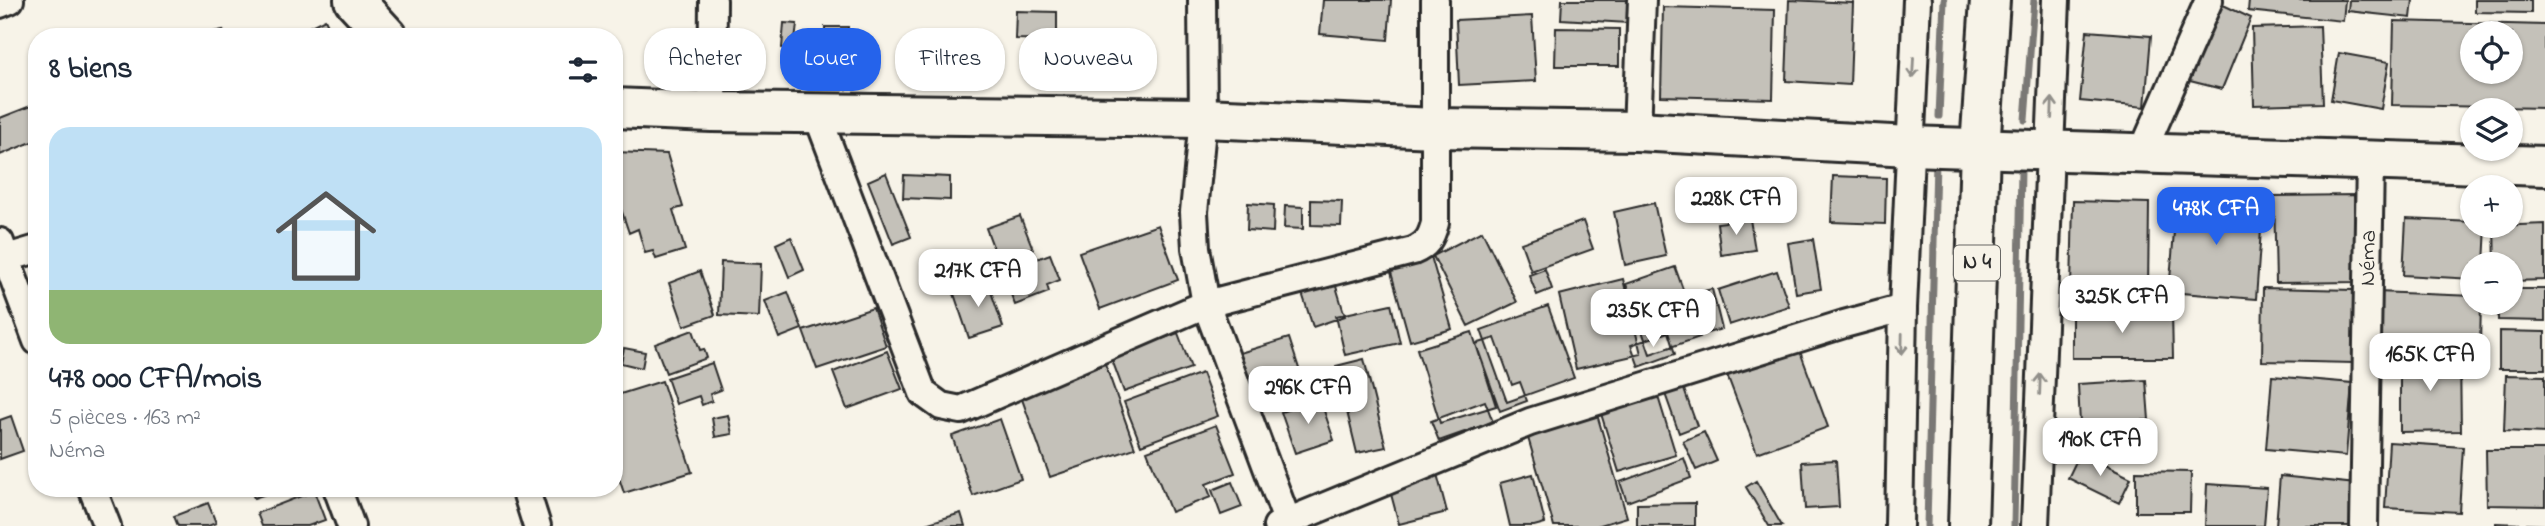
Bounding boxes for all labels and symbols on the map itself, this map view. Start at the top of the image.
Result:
one-way arrow [1907,56,1920,79]
one-way arrow [2045,97,2059,120]
pin: 228K CFA [1664,177,1808,237]
pin: 478K CFA [2144,188,2288,247]
street label: Néma [2351,230,2385,286]
road number: N 4 [1954,246,2000,280]
pin: 217K CFA [906,250,1050,309]
pin: 325K CFA [2050,276,2194,335]
pin: 235K CFA [1581,290,1725,349]
one-way arrow [1895,333,1909,356]
pin: 165K CFA [2358,334,2502,393]
pin: 296K CFA [1236,366,1380,426]
one-way arrow [2033,373,2046,396]
pin: 190K CFA [2028,419,2172,478]

